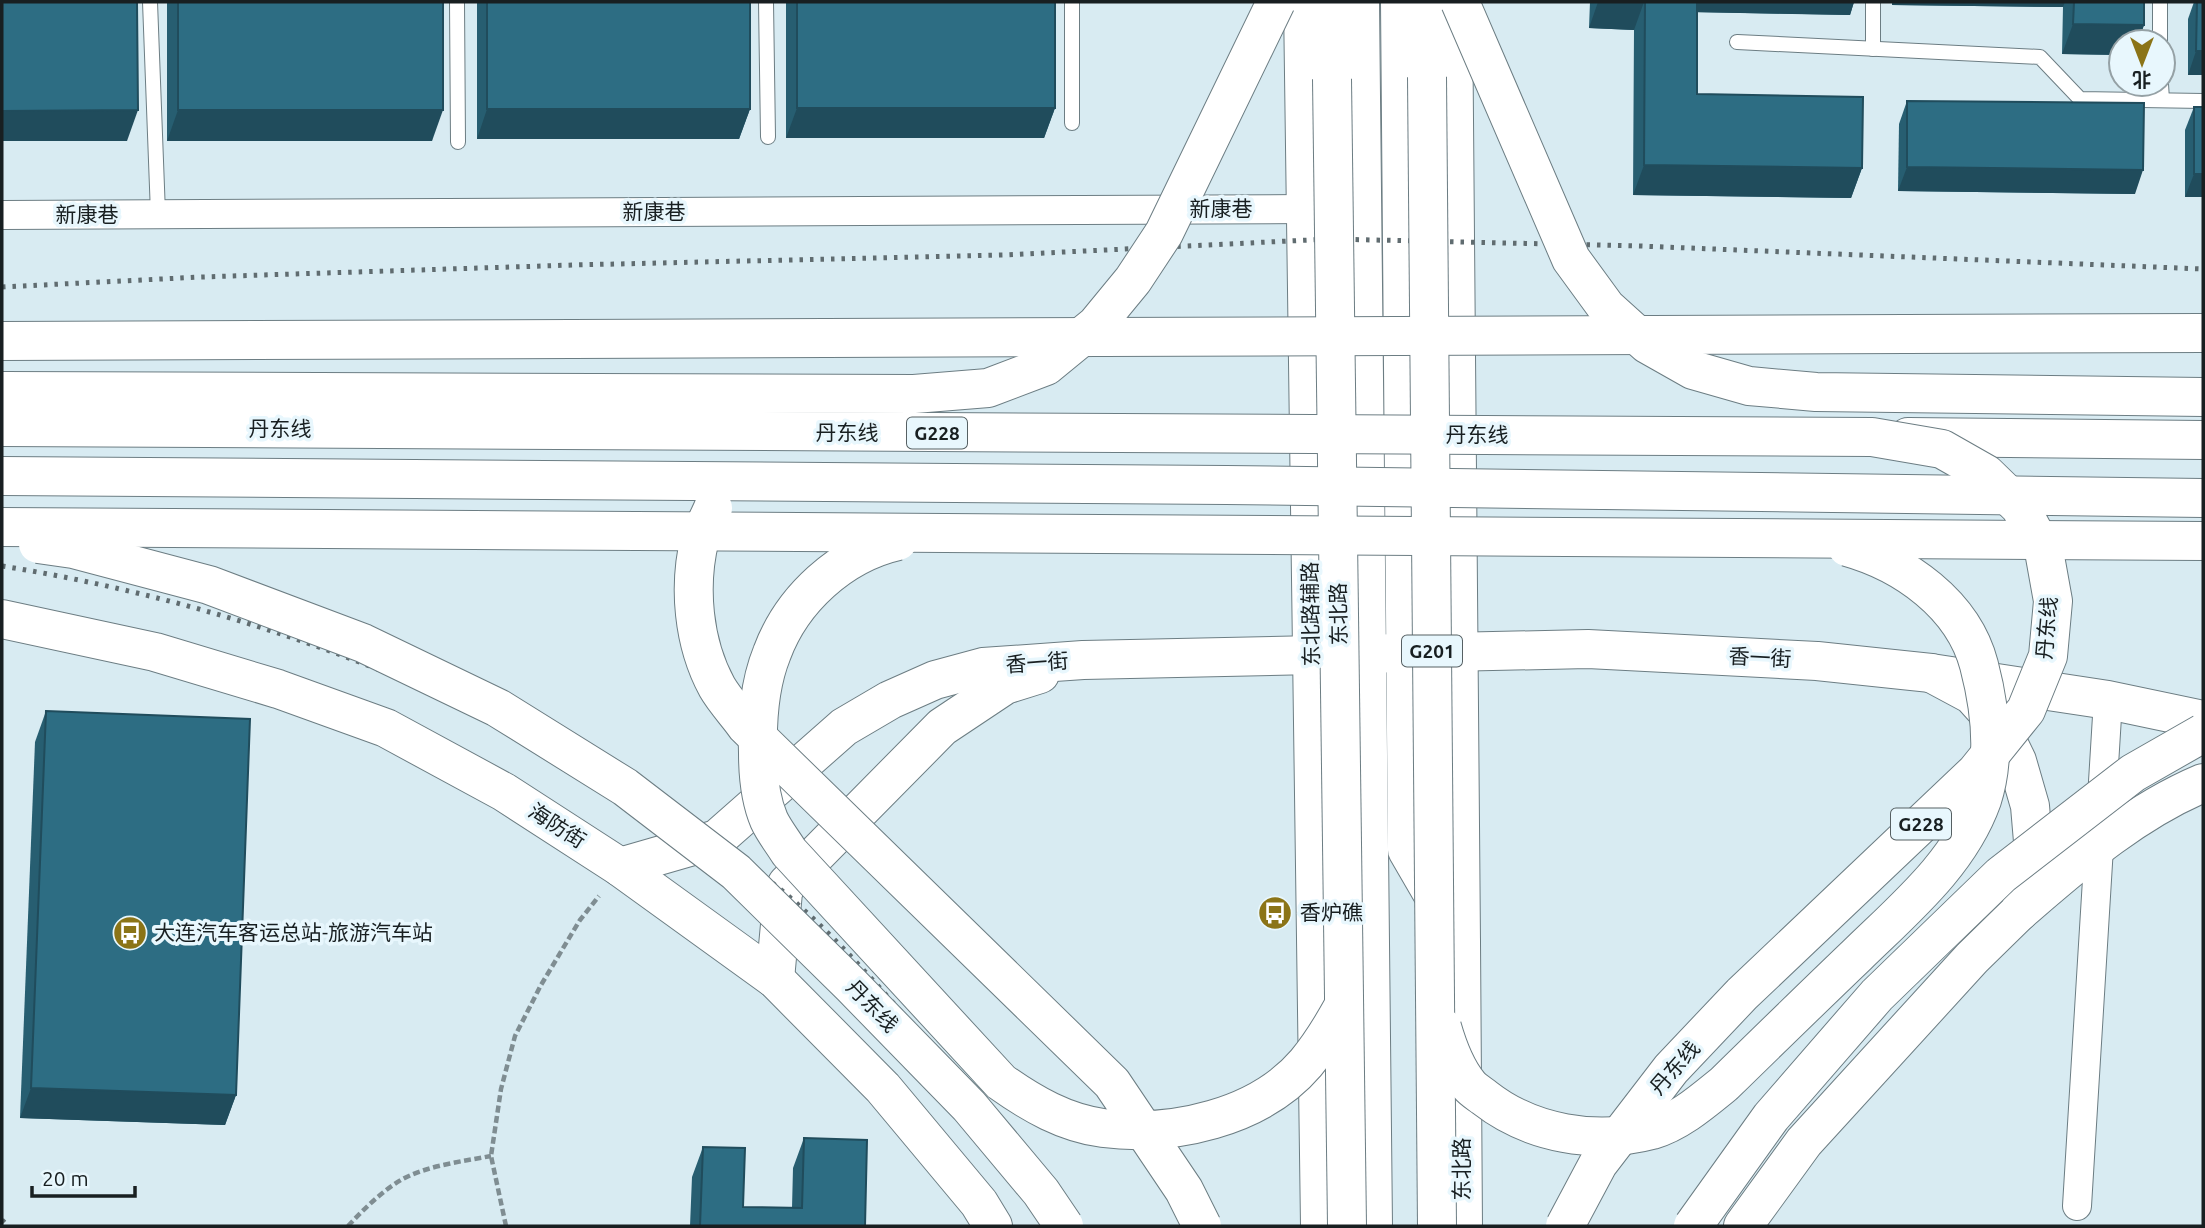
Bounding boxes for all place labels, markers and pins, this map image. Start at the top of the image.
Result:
bus stop icon: 香炉礁 [1256,894,1294,932]
place label: 香炉礁 [1300,900,1363,924]
bus stop icon: 大连汽车客运总站-旅游汽车站 [111,914,149,952]
place label: 大连汽车客运总站-旅游汽车站 [154,920,433,944]

